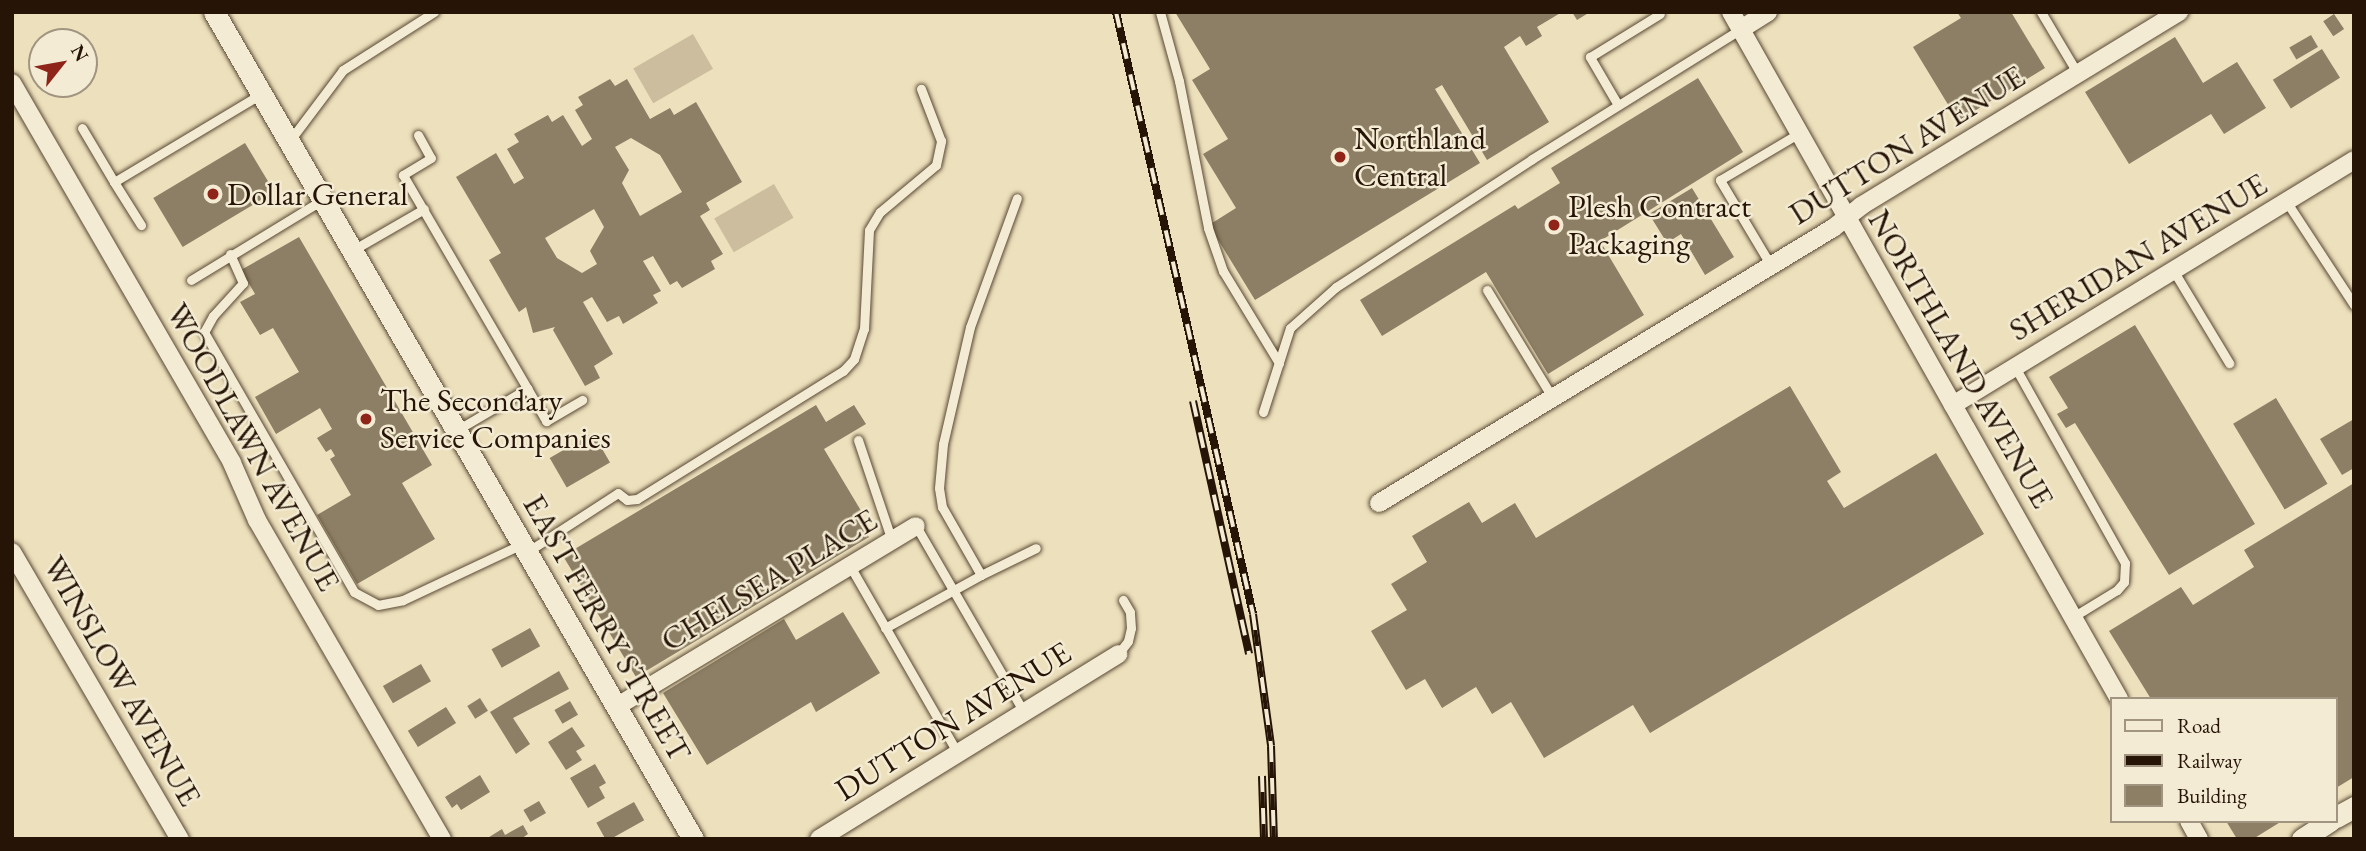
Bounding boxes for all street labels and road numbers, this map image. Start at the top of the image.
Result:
street label: DUTTON AVENUE [1782,57,2032,233]
street label: SHERIDAN AVENUE [2002,165,2274,349]
street label: NORTHLAND AVENUE [1860,203,2062,515]
street label: WOODLAWN AVENUE [158,297,348,597]
street label: EAST FERRY STREET [515,488,699,768]
street label: CHELSEA PLACE [654,500,884,660]
street label: WINSLOW AVENUE [35,549,209,813]
street label: DUTTON AVENUE [828,633,1078,809]

